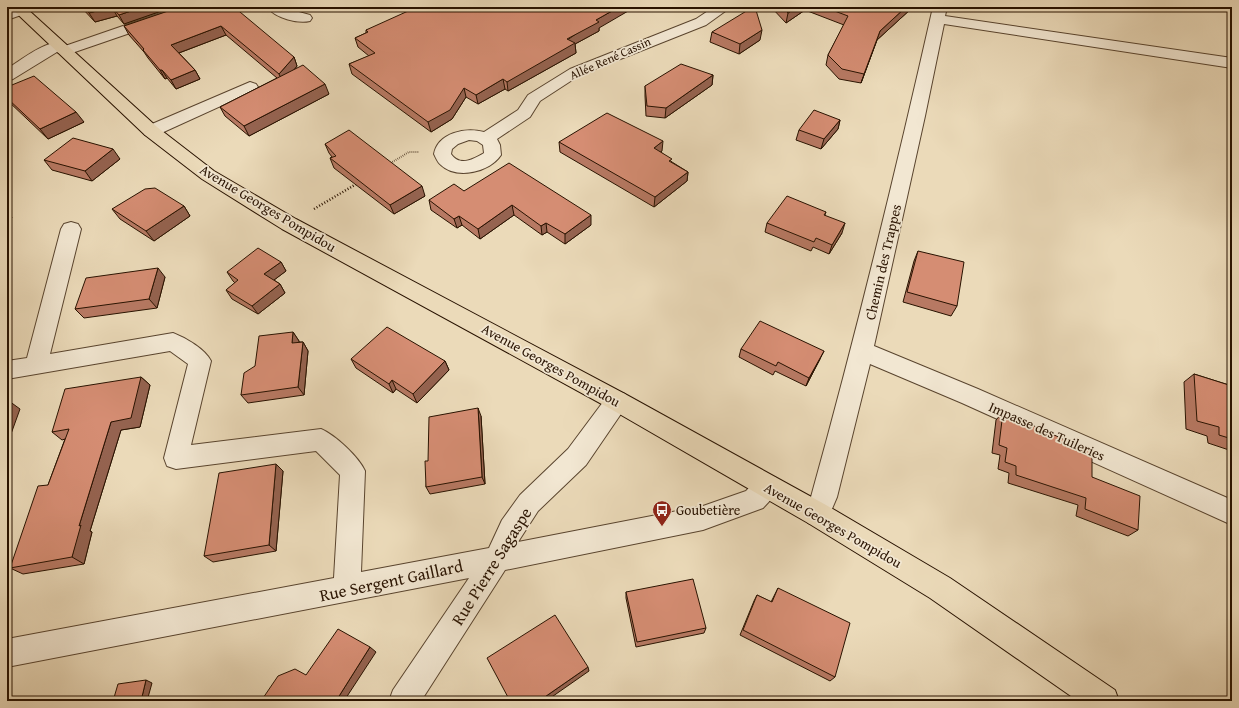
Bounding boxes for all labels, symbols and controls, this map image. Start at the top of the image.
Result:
street label: Allée René Cassin [567,32,654,84]
street label: Avenue Georges Pompidou [196,159,340,257]
street label: Chemin des Trappes [860,202,906,322]
street label: Avenue Georges Pompidou [478,318,624,412]
street label: Impasse des Tuileries [986,396,1108,466]
street label: Avenue Georges Pompidou [761,477,906,573]
bus stop icon: Goubetière [651,499,673,527]
place label: Goubetière [676,500,741,520]
street label: Rue Pierre Sagaspe [445,502,537,630]
street label: Rue Sergent Gaillard [317,553,465,607]

